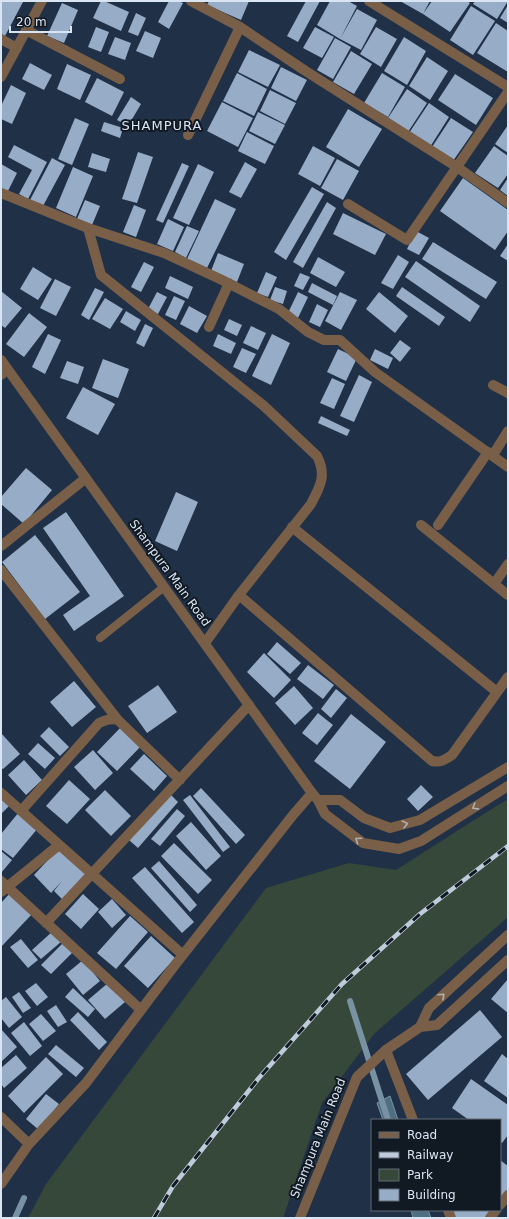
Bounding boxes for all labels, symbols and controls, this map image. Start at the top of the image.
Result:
scale bar [10,8,71,34]
text: 20 m [16,15,47,29]
district label: SHAMPURA [122,118,202,133]
street label: Shampura Main Road [127,517,213,629]
one-way arrow [472,802,479,810]
one-way arrow [402,820,409,829]
one-way arrow [356,837,363,844]
one-way arrow [437,993,445,1001]
street label: Shampura Main Road [288,1076,348,1200]
legend [371,1119,501,1211]
text: Road [407,1128,437,1142]
text: Railway [407,1148,453,1162]
text: Park [407,1168,433,1182]
text: Building [407,1188,456,1202]

